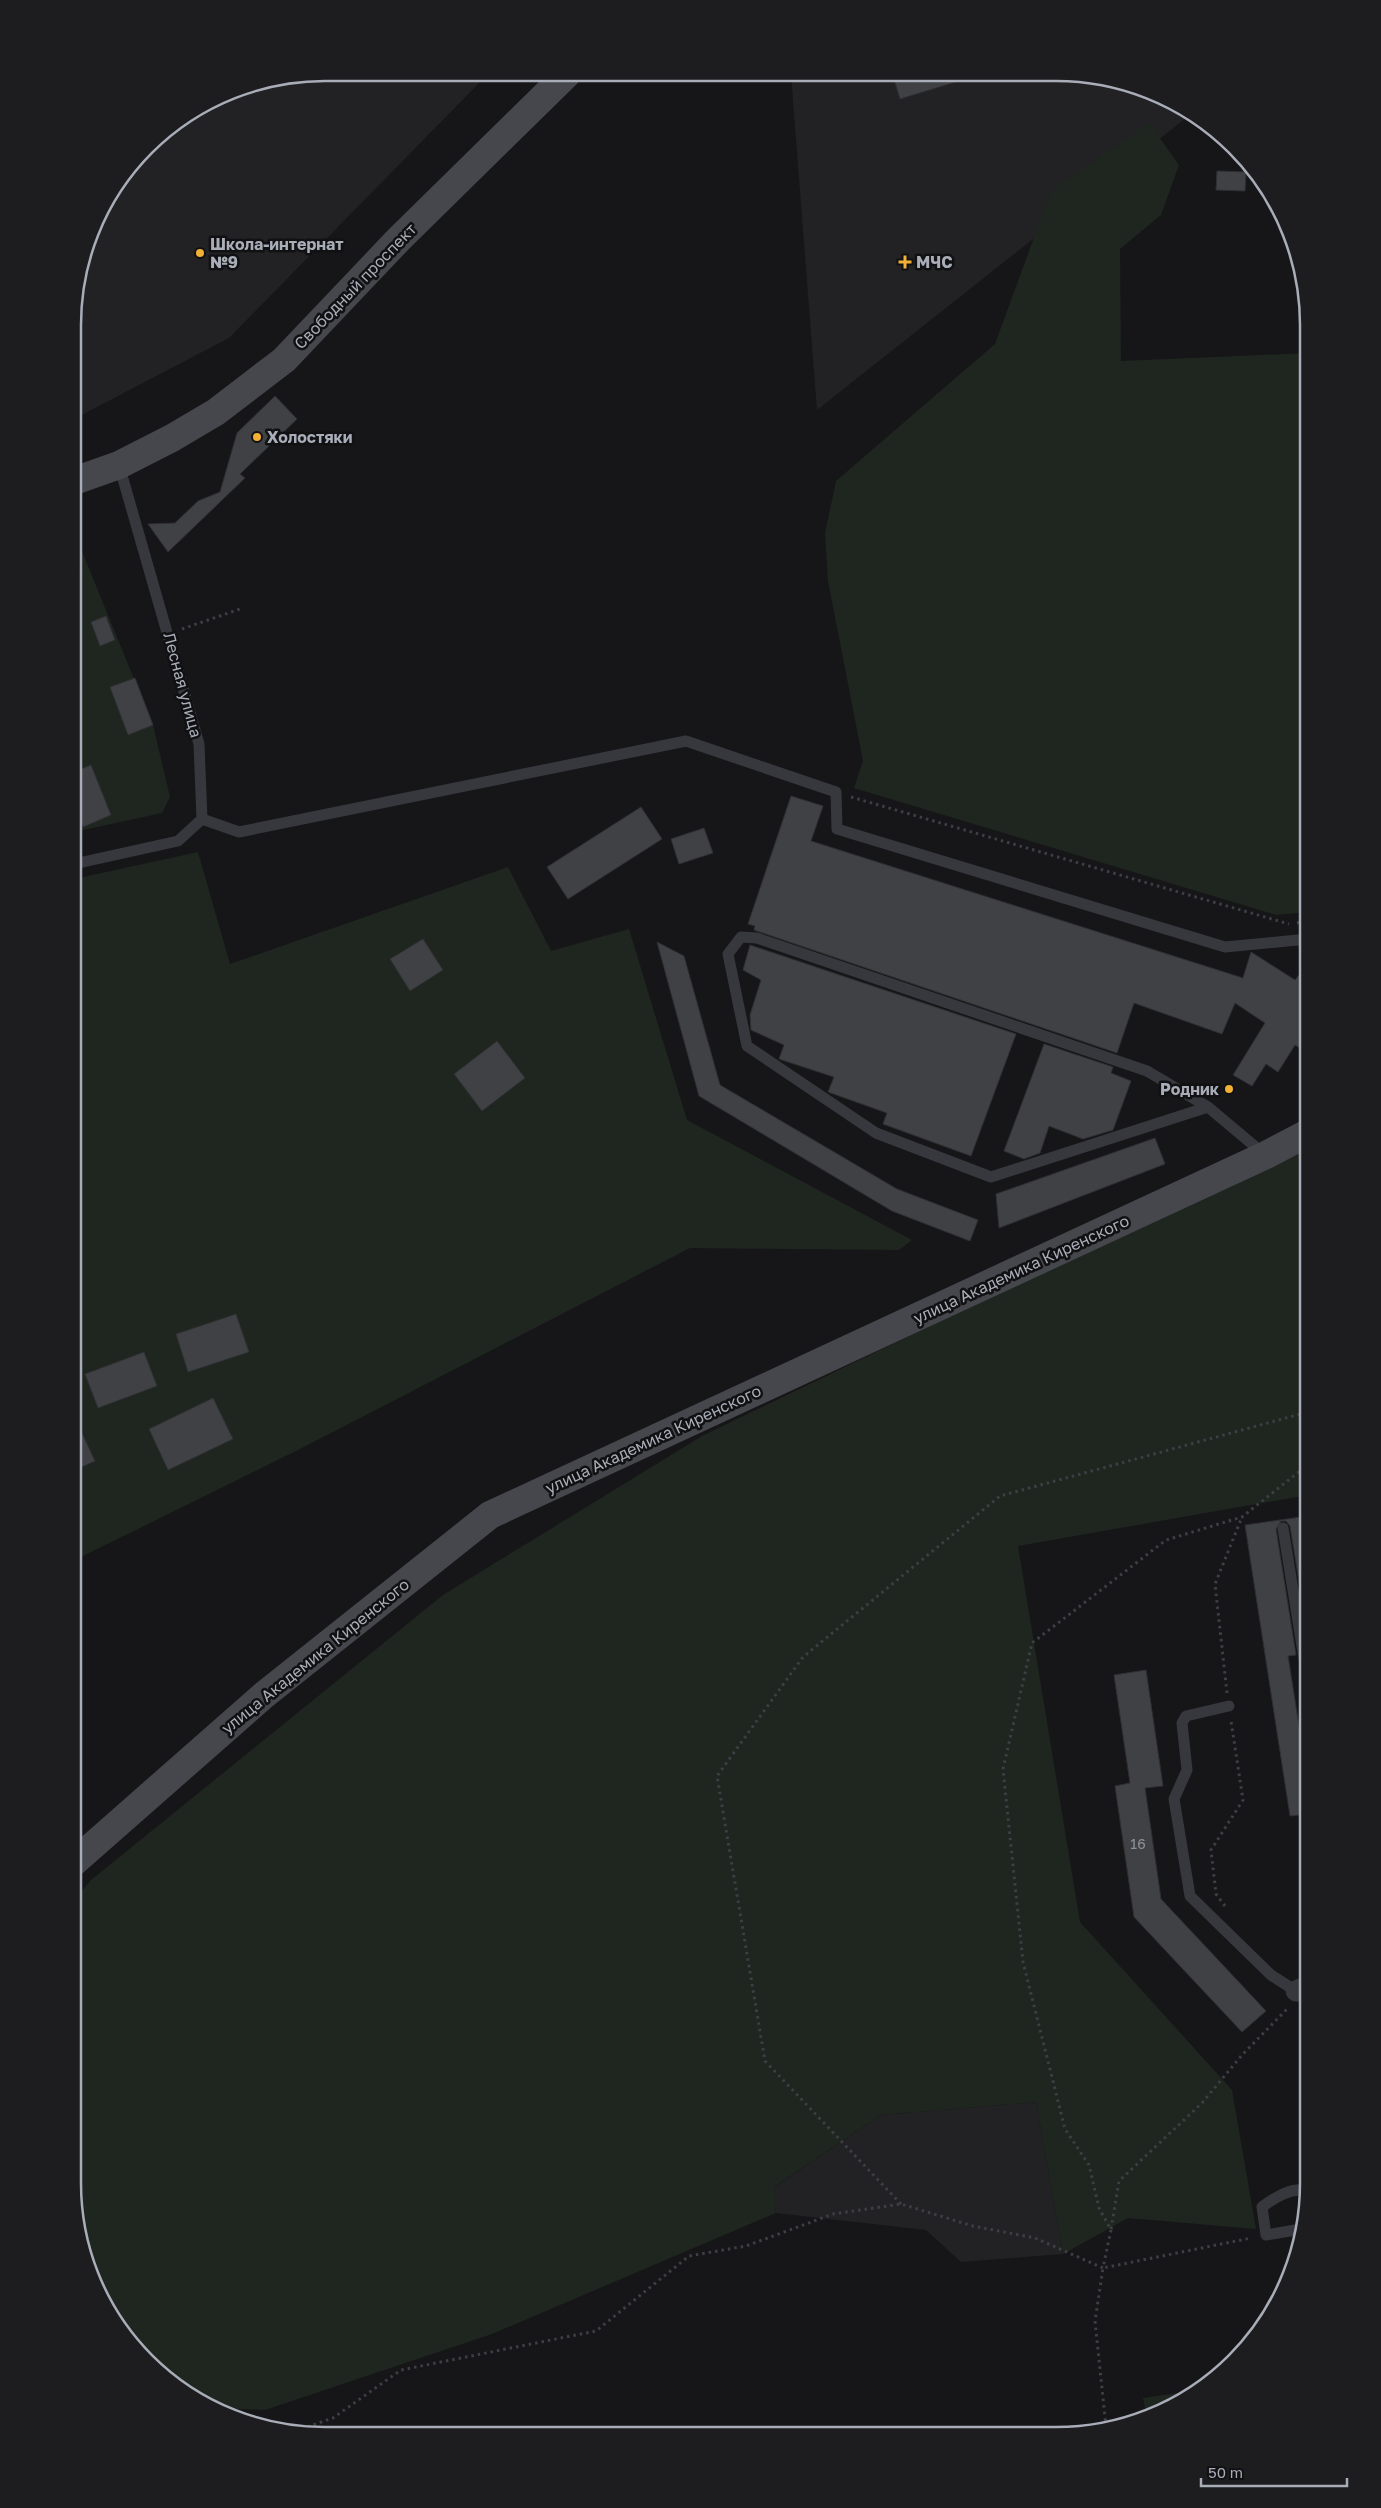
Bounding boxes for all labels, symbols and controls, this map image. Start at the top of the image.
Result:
street label: Свободный проспект [290,219,420,353]
place label: Школа-интернат №9 [210,234,343,272]
marker: Школа-интернат №9 [194,247,206,259]
place label: МЧС [916,252,953,272]
marker: МЧС [898,255,912,269]
place label: Холостяки [267,427,353,447]
marker: Холостяки [251,431,263,443]
street label: Лесная улица [159,630,207,740]
place label: Родник [1160,1079,1220,1099]
marker: Родник [1223,1083,1235,1095]
street label: улица Академика Киренского [910,1210,1132,1328]
street label: улица Академика Киренского [542,1380,764,1498]
street label: улица Академика Киренского [217,1574,413,1738]
house number: 16 [1130,1835,1146,1852]
scale bar [1201,2456,1347,2488]
text: 50 m [1208,2463,1243,2481]

